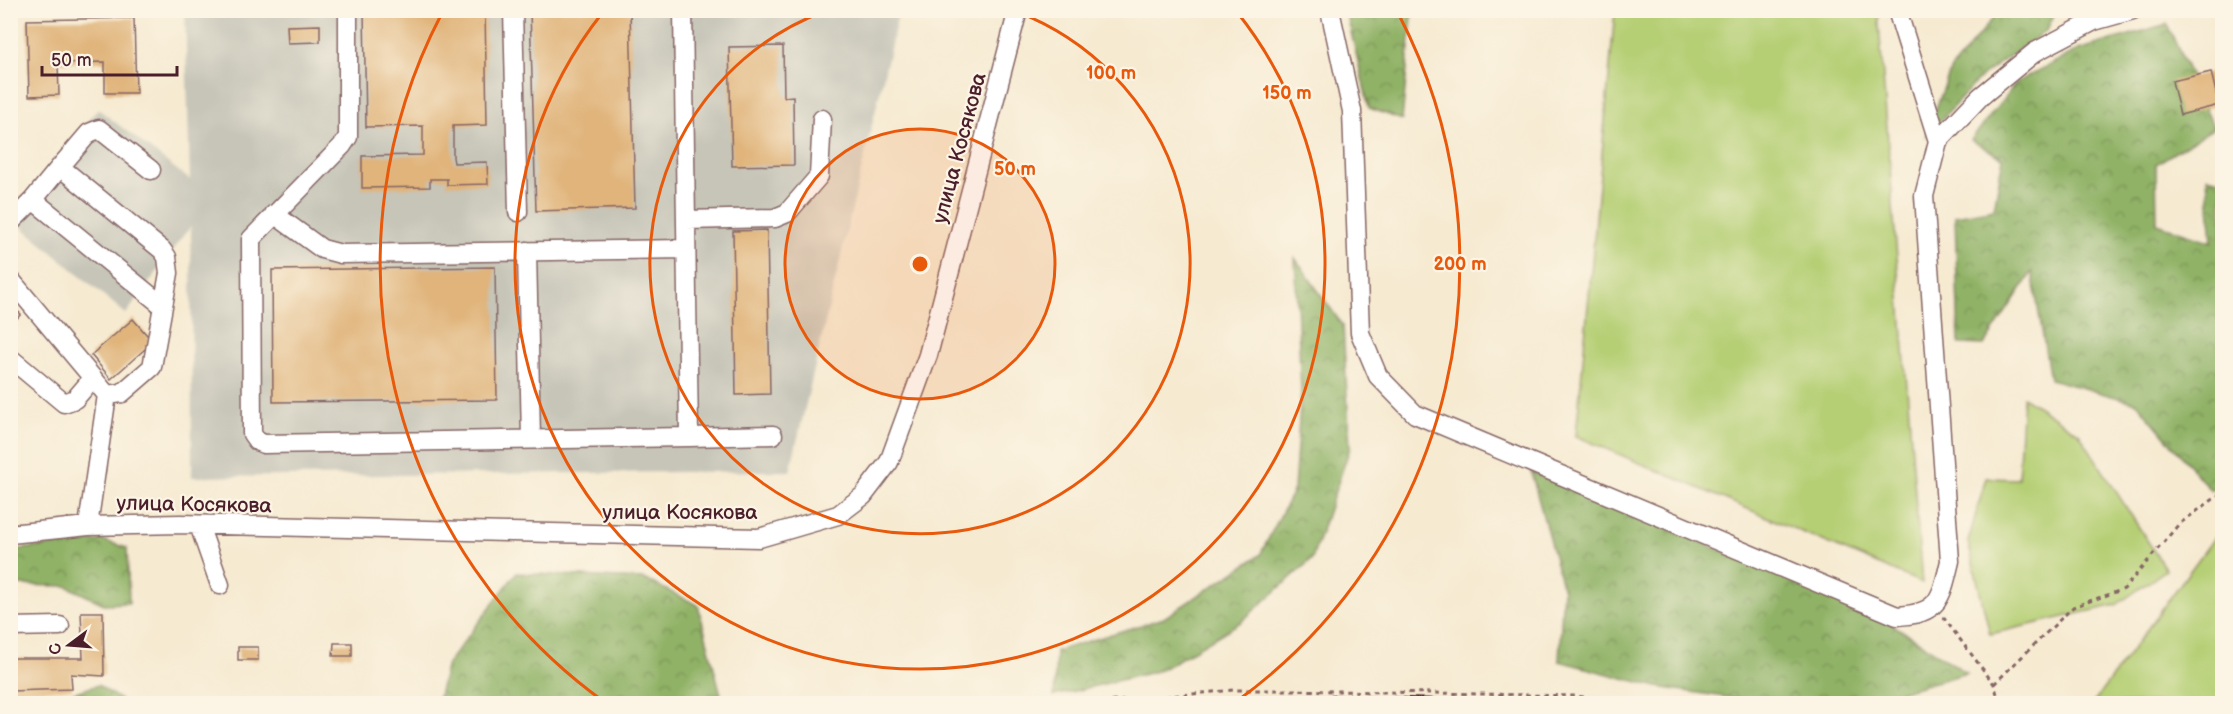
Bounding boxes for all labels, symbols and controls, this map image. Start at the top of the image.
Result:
scale bar [42,39,177,77]
text: 50 m [51,50,92,71]
text: 100 m [1086,63,1136,84]
street label: улица Косякова [927,69,992,226]
text: 150 m [1262,83,1312,104]
text: 50 m [994,159,1036,180]
centre of rings [910,254,930,274]
text: 200 m [1433,254,1487,275]
street label: улица Косякова [116,491,272,518]
street label: улица Косякова [602,500,758,525]
north arrow [39,615,99,675]
text: С [45,641,67,657]

